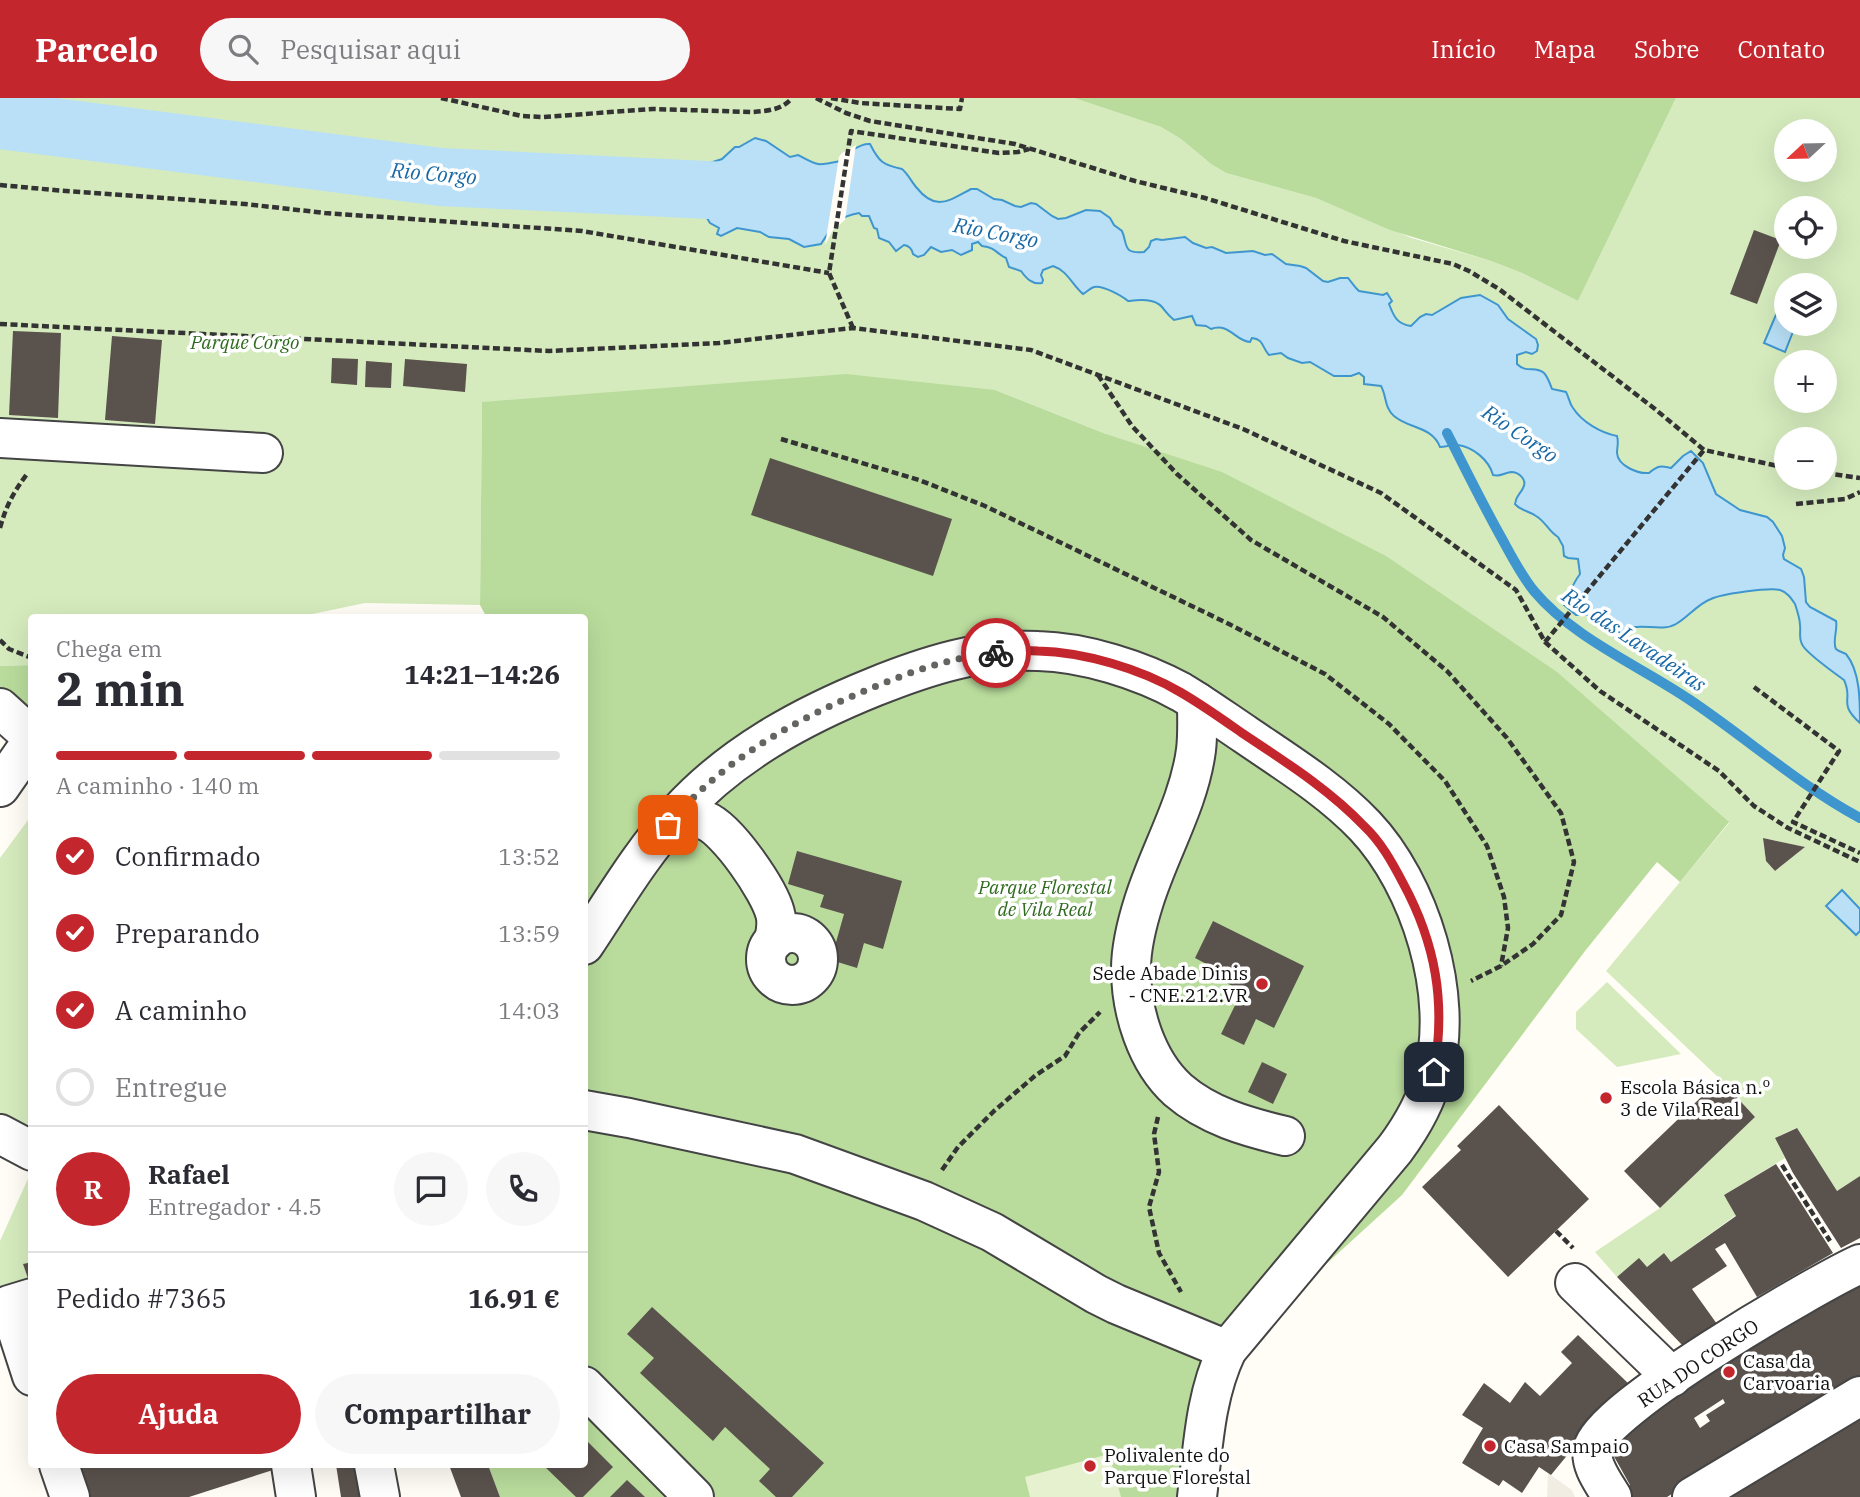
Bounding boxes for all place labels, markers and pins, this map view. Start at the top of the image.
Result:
pin [638,795,698,855]
place label: Sede Abade Dinis - CNE.212.VR [1092,961,1248,1007]
marker: Sede Abade Dinis - CNE.212.VR [1254,976,1270,992]
pin [1404,1042,1464,1102]
place label: Escola Básica n.º 3 de Vila Real [1620,1075,1770,1121]
marker: Escola Básica n.º 3 de Vila Real [1598,1090,1614,1106]
place label: Casa da Carvoaria [1743,1349,1831,1395]
marker: Casa da Carvoaria [1721,1364,1737,1380]
place label: Casa Sampaio [1504,1434,1629,1458]
marker: Casa Sampaio [1482,1438,1498,1454]
place label: Polivalente do Parque Florestal [1104,1443,1251,1489]
marker: Polivalente do Parque Florestal [1082,1458,1098,1474]

